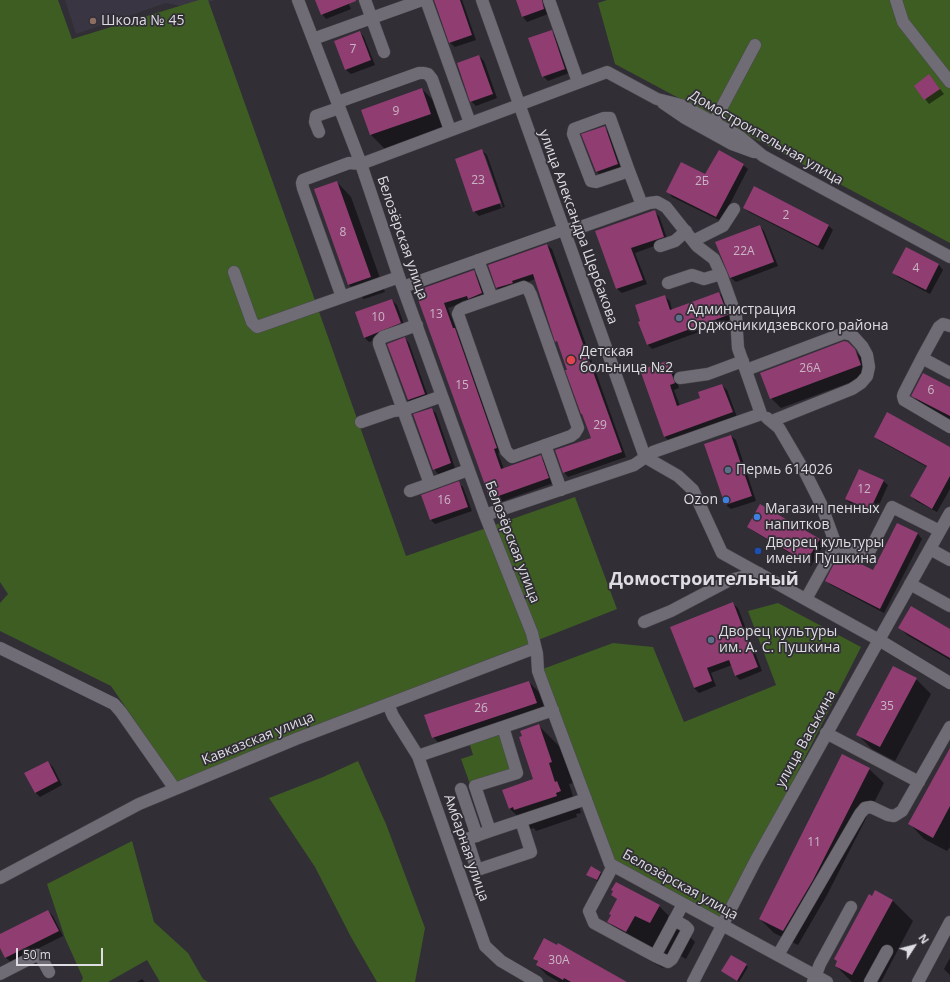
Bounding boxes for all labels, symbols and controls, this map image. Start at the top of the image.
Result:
place label: Школа № 45 [101,13,184,29]
marker: Школа № 45 [88,16,98,26]
house number: 7 [350,43,356,57]
street label: Домостроительная улица [686,87,846,189]
house number: 9 [393,105,399,119]
street label: улица Александра Щербакова [535,127,621,327]
street label: Белозёрская улица [373,174,431,302]
house number: 23 [471,174,485,188]
house number: 2Б [695,175,709,189]
house number: 2 [783,209,789,223]
house number: 8 [340,226,346,240]
house number: 22А [733,245,755,259]
house number: 4 [913,262,919,276]
place label: Администрация Орджоникидзевского района [687,302,889,334]
house number: 13 [429,308,443,322]
house number: 10 [371,311,385,325]
marker: Администрация Орджоникидзевского района [674,313,684,323]
place label: Детская больница №2 [580,344,673,376]
marker: Детская больница №2 [565,354,577,366]
house number: 26А [799,362,821,376]
house number: 15 [455,379,469,393]
house number: 6 [928,384,934,398]
house number: 29 [593,419,607,433]
place label: Пермь 614026 [736,462,833,478]
marker: Пермь 614026 [723,465,733,475]
street label: Белозёрская улица [481,478,543,606]
house number: 12 [857,483,871,497]
place label: Ozon [684,492,718,508]
house number: 16 [437,494,451,508]
marker: Ozon [721,495,731,505]
place label: Магазин пенных напитков [765,501,880,534]
marker: Магазин пенных напитков [752,512,762,522]
place label: Дворец культуры имени Пушкина [766,535,884,568]
marker: Дворец культуры имени Пушкина [753,546,763,556]
district label: Домостроительный [609,569,799,591]
place label: Дворец культуры им. А. С. Пушкина [719,624,840,656]
marker: Дворец культуры им. А. С. Пушкина [706,635,716,645]
street label: улица Васькина [772,687,840,791]
house number: 35 [880,700,894,714]
house number: 26 [474,702,488,716]
street label: Кавказская улица [199,709,317,769]
street label: Амбарная улица [440,792,492,904]
house number: 11 [807,836,821,850]
street label: Белозёрская улица [619,846,741,924]
north arrow [894,926,934,966]
text: N [915,931,933,947]
scale bar [18,940,105,966]
text: 50 m [23,946,51,963]
house number: 30А [548,954,570,968]

